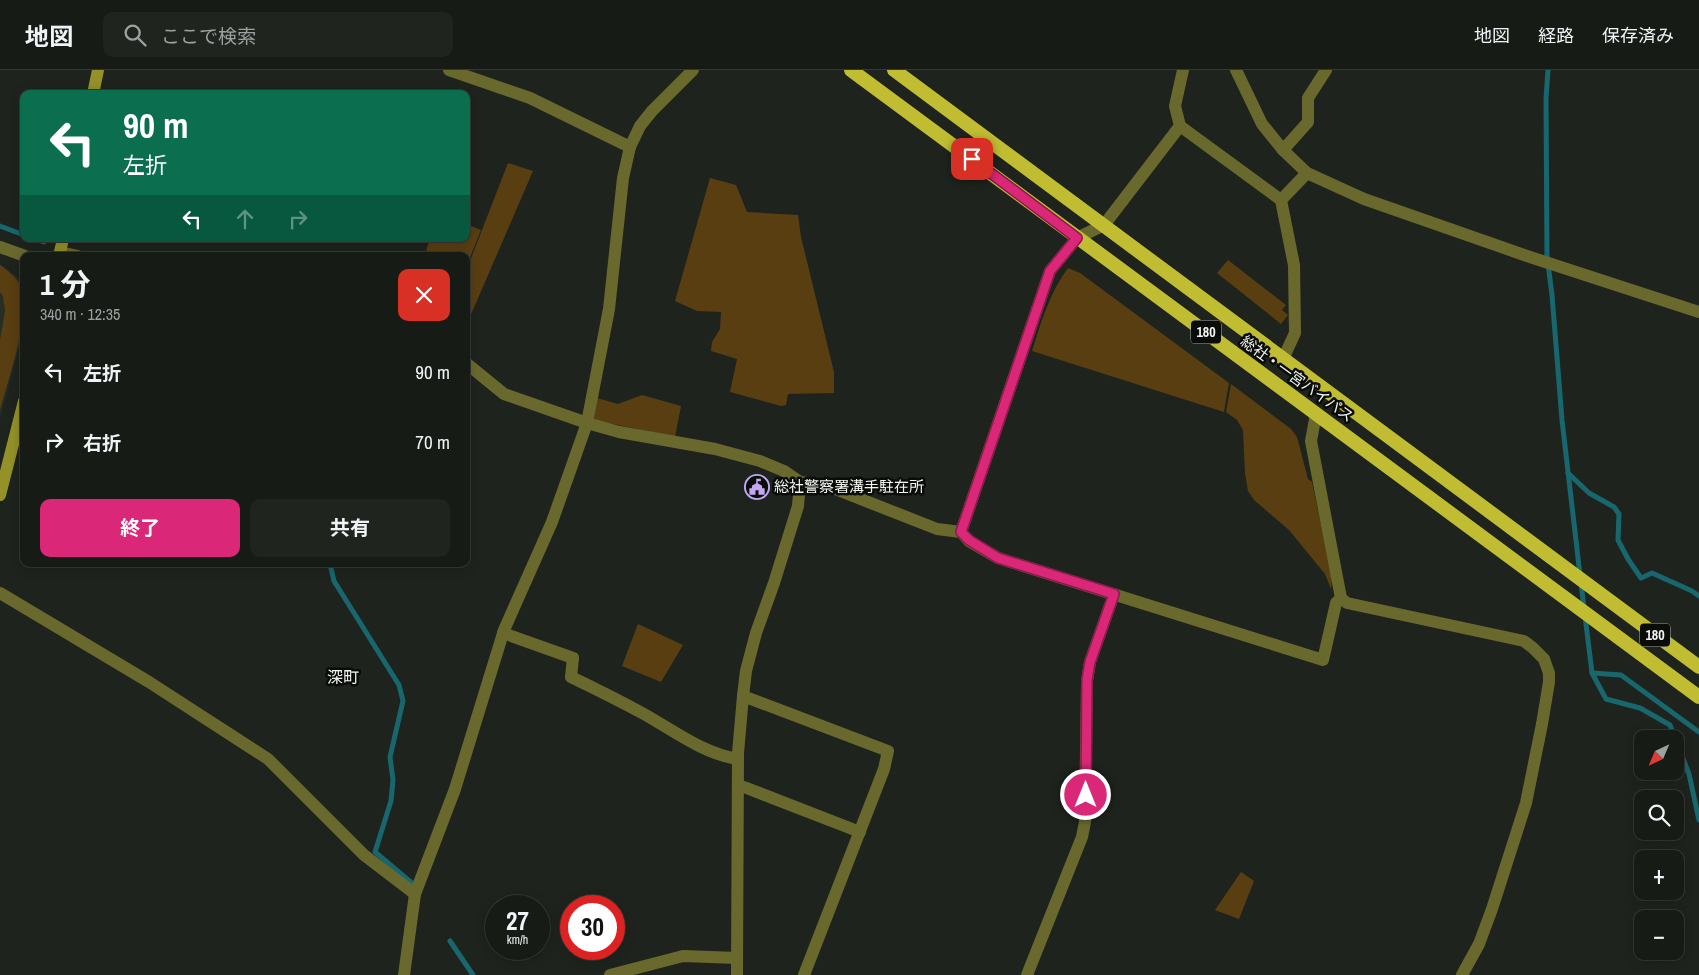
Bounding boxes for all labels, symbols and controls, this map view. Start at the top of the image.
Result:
search box [103,12,453,57]
text: 地図 [25,20,73,52]
icon: search [121,21,149,49]
text: ここで検索 [161,23,256,49]
text: 地図 [1474,23,1510,48]
text: 経路 [1538,23,1574,48]
text: 保存済み [1602,23,1674,48]
text: 90 m [123,102,188,149]
icon: left [40,110,105,175]
pin [951,138,993,180]
icon: arrive [958,145,986,173]
text: 左折 [123,150,167,180]
icon: left [178,205,206,233]
icon: ahead [231,205,259,233]
icon: right [284,205,312,233]
text: 1 分 [40,264,91,304]
button: close [398,269,450,321]
text: 340 m · 12:35 [40,303,120,325]
road number: 180 [1191,320,1221,344]
street label: 総社・一宮バイパス [1237,331,1358,427]
icon: left [40,358,68,386]
text: 90 m [415,359,450,385]
text: 左折 [83,360,121,386]
icon: right [40,428,68,456]
text: 70 m [415,429,450,455]
text: 右折 [83,430,121,456]
public building icon: 総社警察署溝手駐在所 [744,474,770,500]
place label: 総社警察署溝手駐在所 [774,476,924,497]
button: 終了 [40,499,240,557]
button: 共有 [250,499,450,557]
road number: 180 [1640,624,1670,646]
district label: 深町 [327,666,359,688]
north arrow [1634,730,1684,780]
map controls [1634,730,1684,960]
position arrow [1059,768,1111,820]
button: search [1634,790,1684,840]
button: + [1634,850,1684,900]
speed limit sign: 30 [560,895,625,960]
text: 27 [506,904,529,938]
button: − [1634,910,1684,960]
text: km/h [507,932,528,948]

